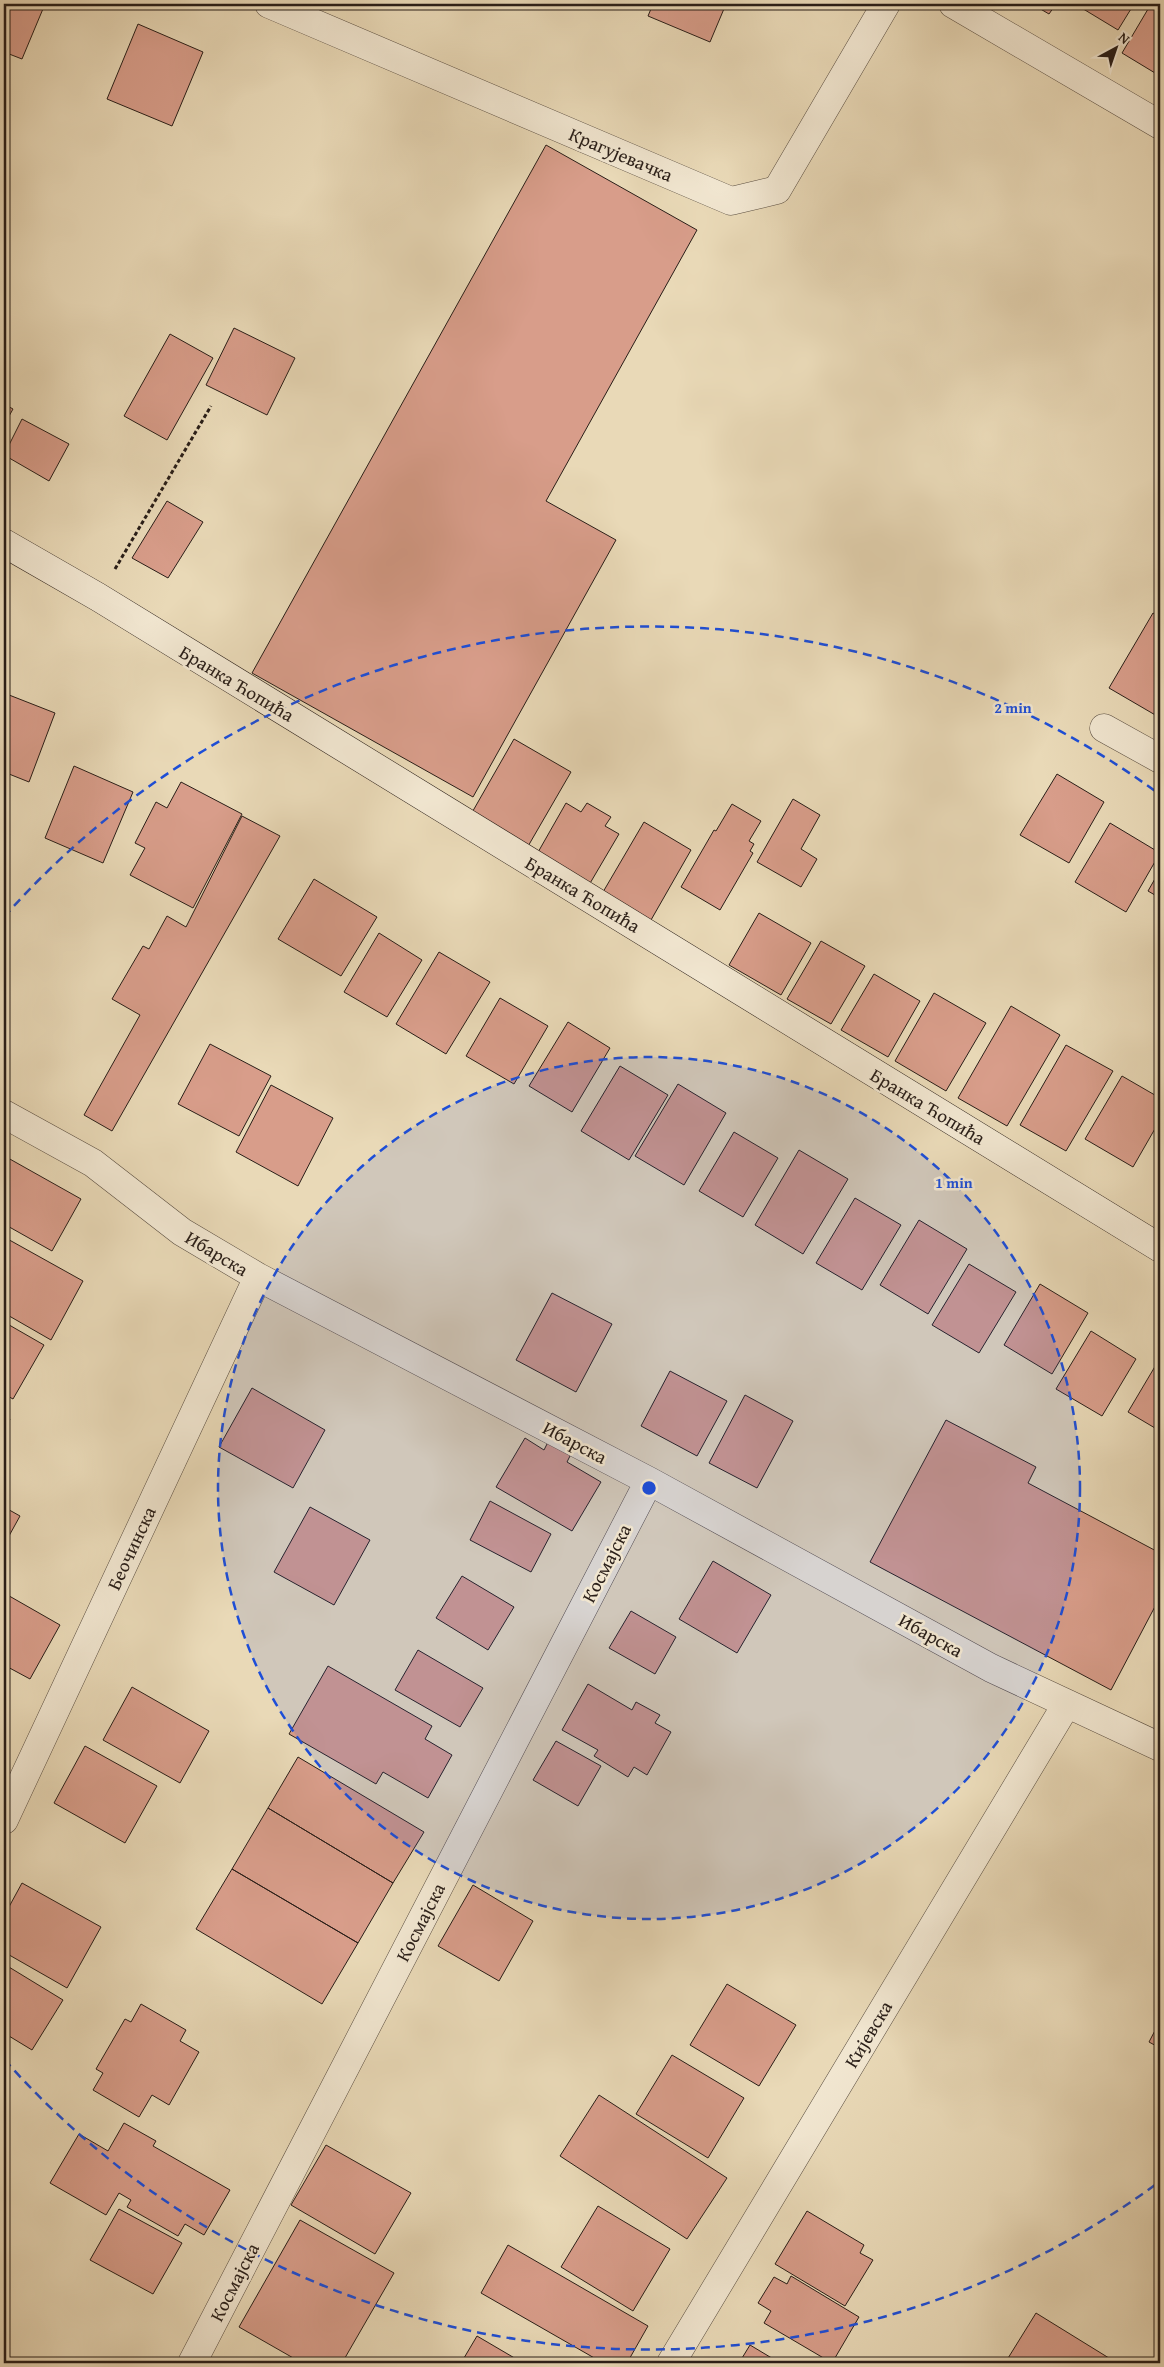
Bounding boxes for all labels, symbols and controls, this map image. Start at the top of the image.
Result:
north arrow [1092,22,1142,72]
text: N [1114,27,1135,49]
street label: Крагујевачка [565,120,677,188]
street label: Бранка Ћопића [174,638,300,728]
text: 2 min [994,697,1032,718]
street label: Бранка Ћопића [520,849,646,939]
street label: Бранка Ћопића [865,1061,991,1151]
text: 1 min [935,1172,973,1193]
street label: Ибарска [180,1223,254,1283]
street label: Ибарска [538,1413,612,1471]
centre of rings [640,1479,658,1497]
street label: Беочинска [99,1502,163,1594]
street label: Космајска [574,1519,638,1607]
street label: Ибарска [894,1606,968,1664]
street label: Космајска [388,1878,452,1966]
street label: Кијевска [837,1995,899,2073]
street label: Космајска [202,2238,266,2326]

